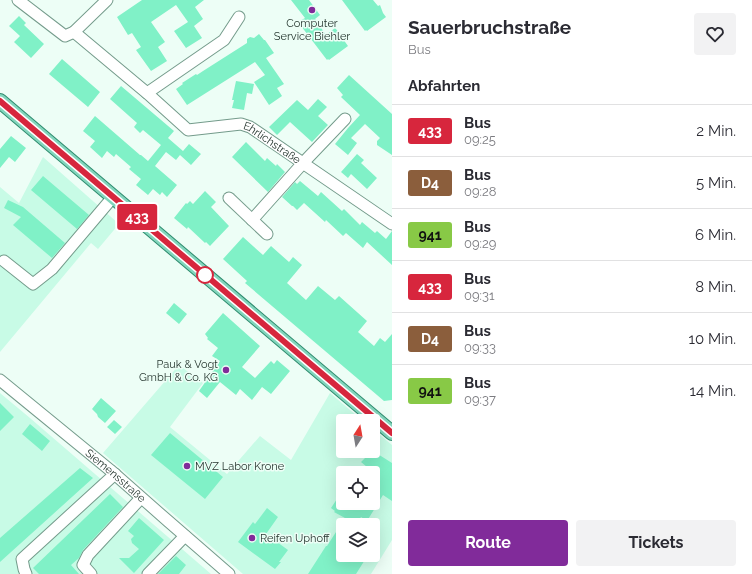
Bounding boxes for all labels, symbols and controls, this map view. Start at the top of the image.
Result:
marker: Computer Service Biehler [307,5,317,15]
button: heart [694,13,736,55]
text: Sauerbruchstraße [408,16,571,38]
place label: Computer Service Biehler [274,17,350,43]
text: Bus [408,42,431,57]
text: Abfahrten [408,77,480,95]
text: Bus [464,114,491,132]
street label: Ehrlichstraße [242,119,304,166]
text: 2 Min. [696,122,736,140]
text: 433 [418,123,442,139]
text: 09:25 [464,132,496,147]
text: Bus [464,166,491,184]
text: 5 Min. [696,174,736,192]
text: D4 [421,175,439,191]
text: 09:28 [464,184,497,199]
line badge: 433 [114,204,160,230]
text: 433 [125,209,149,225]
text: Bus [464,218,491,236]
text: 6 Min. [695,226,736,244]
text: 941 [418,227,442,243]
text: 09:29 [464,236,496,251]
unlabelled marker [196,266,214,284]
text: Bus [464,270,491,288]
text: 8 Min. [695,278,736,296]
text: 433 [418,279,442,295]
text: 09:31 [464,288,495,303]
text: Bus [464,322,491,340]
text: 10 Min. [689,330,736,348]
text: D4 [421,331,439,347]
text: 09:33 [464,340,496,355]
place label: Pauk & Vogt GmbH & Co. KG [139,358,218,384]
marker: Pauk & Vogt GmbH & Co. KG [221,365,231,375]
text: Bus [464,374,491,392]
text: 14 Min. [690,382,736,400]
text: 941 [418,383,442,399]
text: 09:37 [464,392,496,407]
north arrow [336,414,380,458]
map controls [336,414,380,562]
street label: Siemensstraße [83,446,149,505]
place label: MVZ Labor Krone [195,460,285,473]
marker: MVZ Labor Krone [182,461,192,471]
button: locate [336,466,380,510]
button: layers [336,518,380,562]
button: Route [408,520,568,566]
button: Tickets [576,520,736,566]
place label: Reifen Uphoff [260,532,330,545]
marker: Reifen Uphoff [247,533,257,543]

